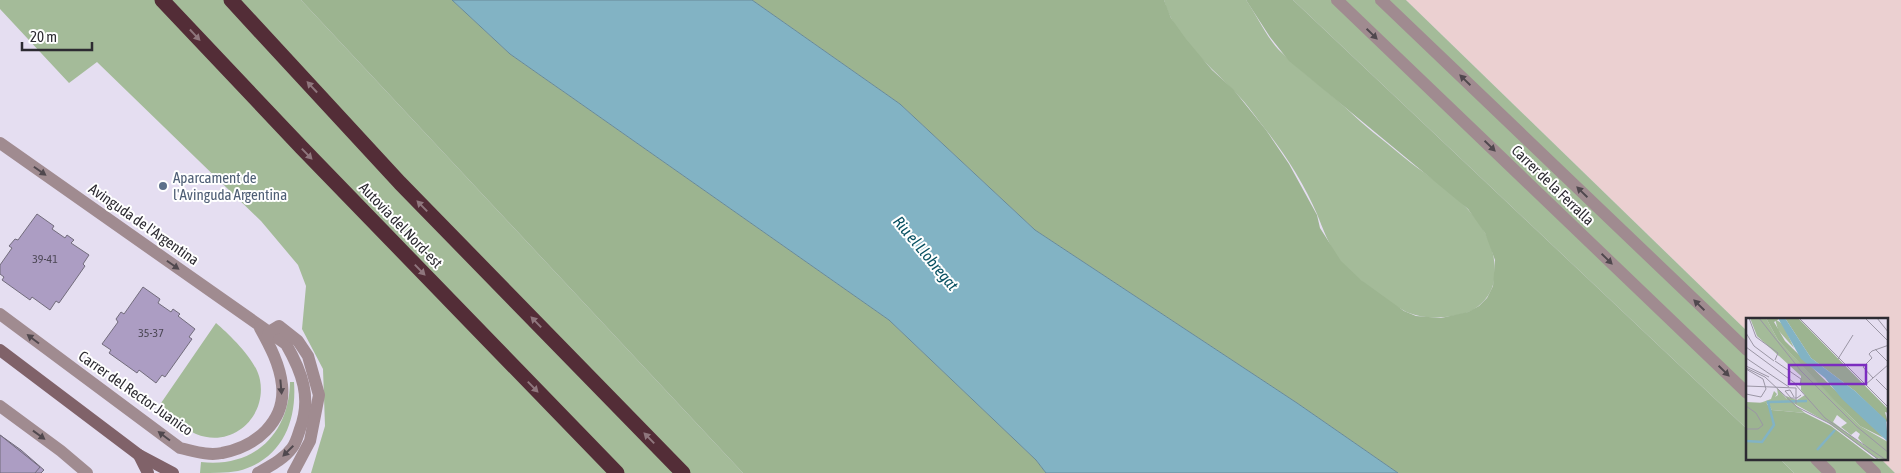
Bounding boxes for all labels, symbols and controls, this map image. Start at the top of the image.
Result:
scale bar [22,20,92,52]
text: 20 m [30,28,57,45]
one-way arrow [1366,28,1378,40]
one-way arrow [189,29,201,41]
one-way arrow [1459,74,1471,86]
one-way arrow [306,82,318,94]
one-way arrow [1483,140,1495,152]
street label: Carrer de la Ferralla [1508,141,1598,229]
one-way arrow [301,147,313,159]
one-way arrow [33,166,47,176]
place label: Aparcament de l'Avinguda Argentina [173,169,287,203]
street label: Autovia del Nord-est [356,179,446,271]
street label: Avinguda de l'Argentina [86,180,202,268]
marker: Aparcament de l'Avinguda Argentina [157,180,169,192]
one-way arrow [1576,186,1588,198]
one-way arrow [417,200,429,212]
water label: Riu el Llobregat [889,212,962,295]
house number: 39-41 [32,252,58,266]
one-way arrow [1601,253,1613,265]
one-way arrow [166,260,180,270]
one-way arrow [414,264,426,276]
one-way arrow [1694,299,1706,311]
one-way arrow [530,317,542,329]
inset map [1746,318,1888,460]
house number: 35-37 [138,326,164,340]
one-way arrow [26,334,40,344]
street label: Carrer del Rector Juanico [76,347,196,439]
one-way arrow [1718,365,1730,377]
one-way arrow [277,379,285,395]
one-way arrow [527,381,539,393]
one-way arrow [32,429,45,440]
one-way arrow [157,431,171,441]
one-way arrow [643,432,655,444]
one-way arrow [282,445,294,457]

